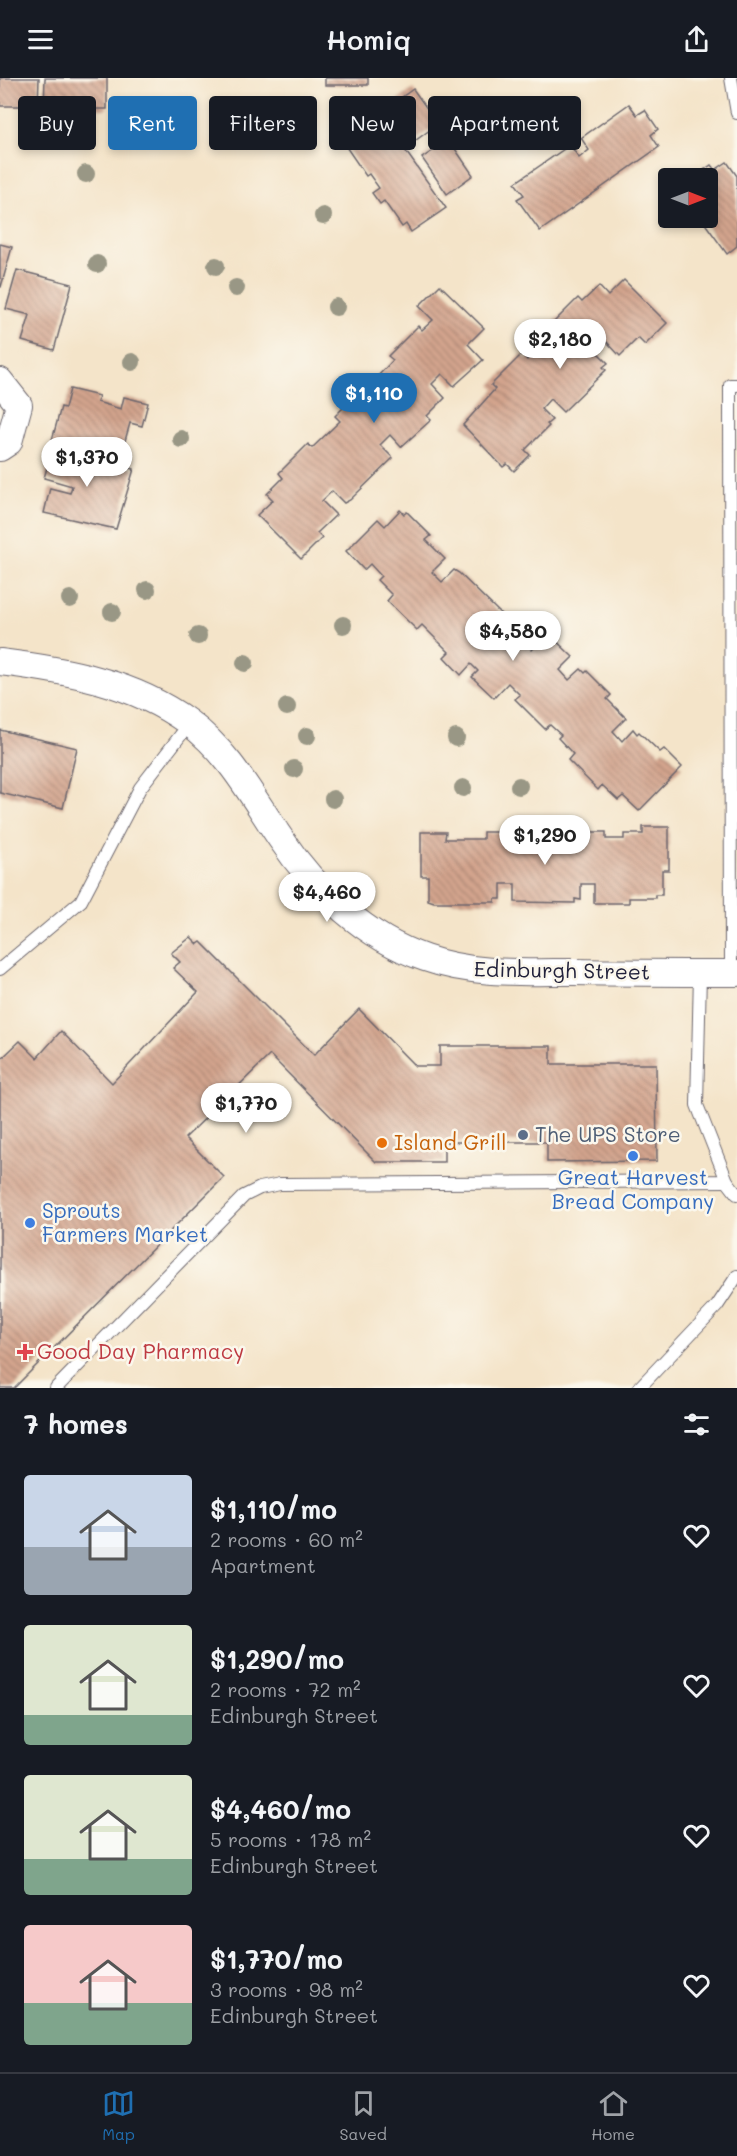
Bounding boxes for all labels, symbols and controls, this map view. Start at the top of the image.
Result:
text: Homiq [326,22,411,57]
icon: menu [24,23,57,56]
icon: share [680,23,713,56]
chip: Buy [18,96,96,150]
chip: Rent [108,96,197,150]
chip: Filters [209,96,317,150]
chip: New [329,96,416,150]
chip: Apartment [428,96,581,150]
north arrow [658,168,718,228]
map controls [658,168,718,228]
pin: $2,180 [511,319,609,370]
text: $2,180 [528,325,592,351]
pin: $1,110 [325,373,423,424]
text: $1,110 [345,379,403,405]
pin: $1,370 [38,437,136,488]
text: $1,370 [55,443,119,469]
pin: $4,580 [464,611,562,662]
text: $4,580 [479,617,547,643]
pin: $1,290 [496,815,594,866]
text: $1,290 [513,821,577,847]
pin: $4,460 [278,872,376,923]
text: $4,460 [293,878,361,904]
street label: Edinburgh Street [474,954,650,985]
pin: $1,770 [197,1083,295,1134]
text: $1,770 [215,1089,277,1115]
place label: The UPS Store [535,1120,681,1147]
place label: Island Grill [394,1128,507,1155]
marker: The UPS Store [516,1128,530,1142]
marker: Island Grill [375,1136,389,1150]
marker: Great Harvest Bread Company [626,1149,640,1163]
place label: Great Harvest Bread Company [552,1163,714,1214]
place label: Sprouts Farmers Market [42,1196,208,1247]
marker: Sprouts Farmers Market [23,1216,37,1230]
place label: Good Day Pharmacy [37,1337,244,1364]
marker: Good Day Pharmacy [18,1345,32,1359]
text: 7 homes [24,1407,128,1441]
icon: filters [680,1408,713,1441]
text: $1,110/mo [210,1492,337,1526]
icon: home [72,1499,144,1571]
icon: heart [680,1519,713,1552]
text: 2 rooms · 60 m² [210,1526,363,1552]
text: Apartment [210,1552,316,1578]
text: $1,290/mo [210,1642,344,1676]
icon: home [72,1649,144,1721]
icon: heart [680,1669,713,1702]
text: 2 rooms · 72 m² [210,1676,361,1702]
text: Edinburgh Street [210,1702,378,1728]
text: $4,460/mo [210,1792,351,1826]
icon: home [72,1799,144,1871]
icon: heart [680,1819,713,1852]
text: 5 rooms · 178 m² [210,1826,371,1852]
text: Edinburgh Street [210,1852,378,1878]
text: $1,770/mo [210,1942,343,1976]
icon: home [72,1949,144,2021]
icon: heart [680,1969,713,2002]
text: 3 rooms · 98 m² [210,1976,363,2002]
text: Edinburgh Street [210,2002,378,2028]
tab: Map [102,2087,135,2144]
tab: Saved [339,2087,387,2144]
tab: Home [591,2087,635,2144]

